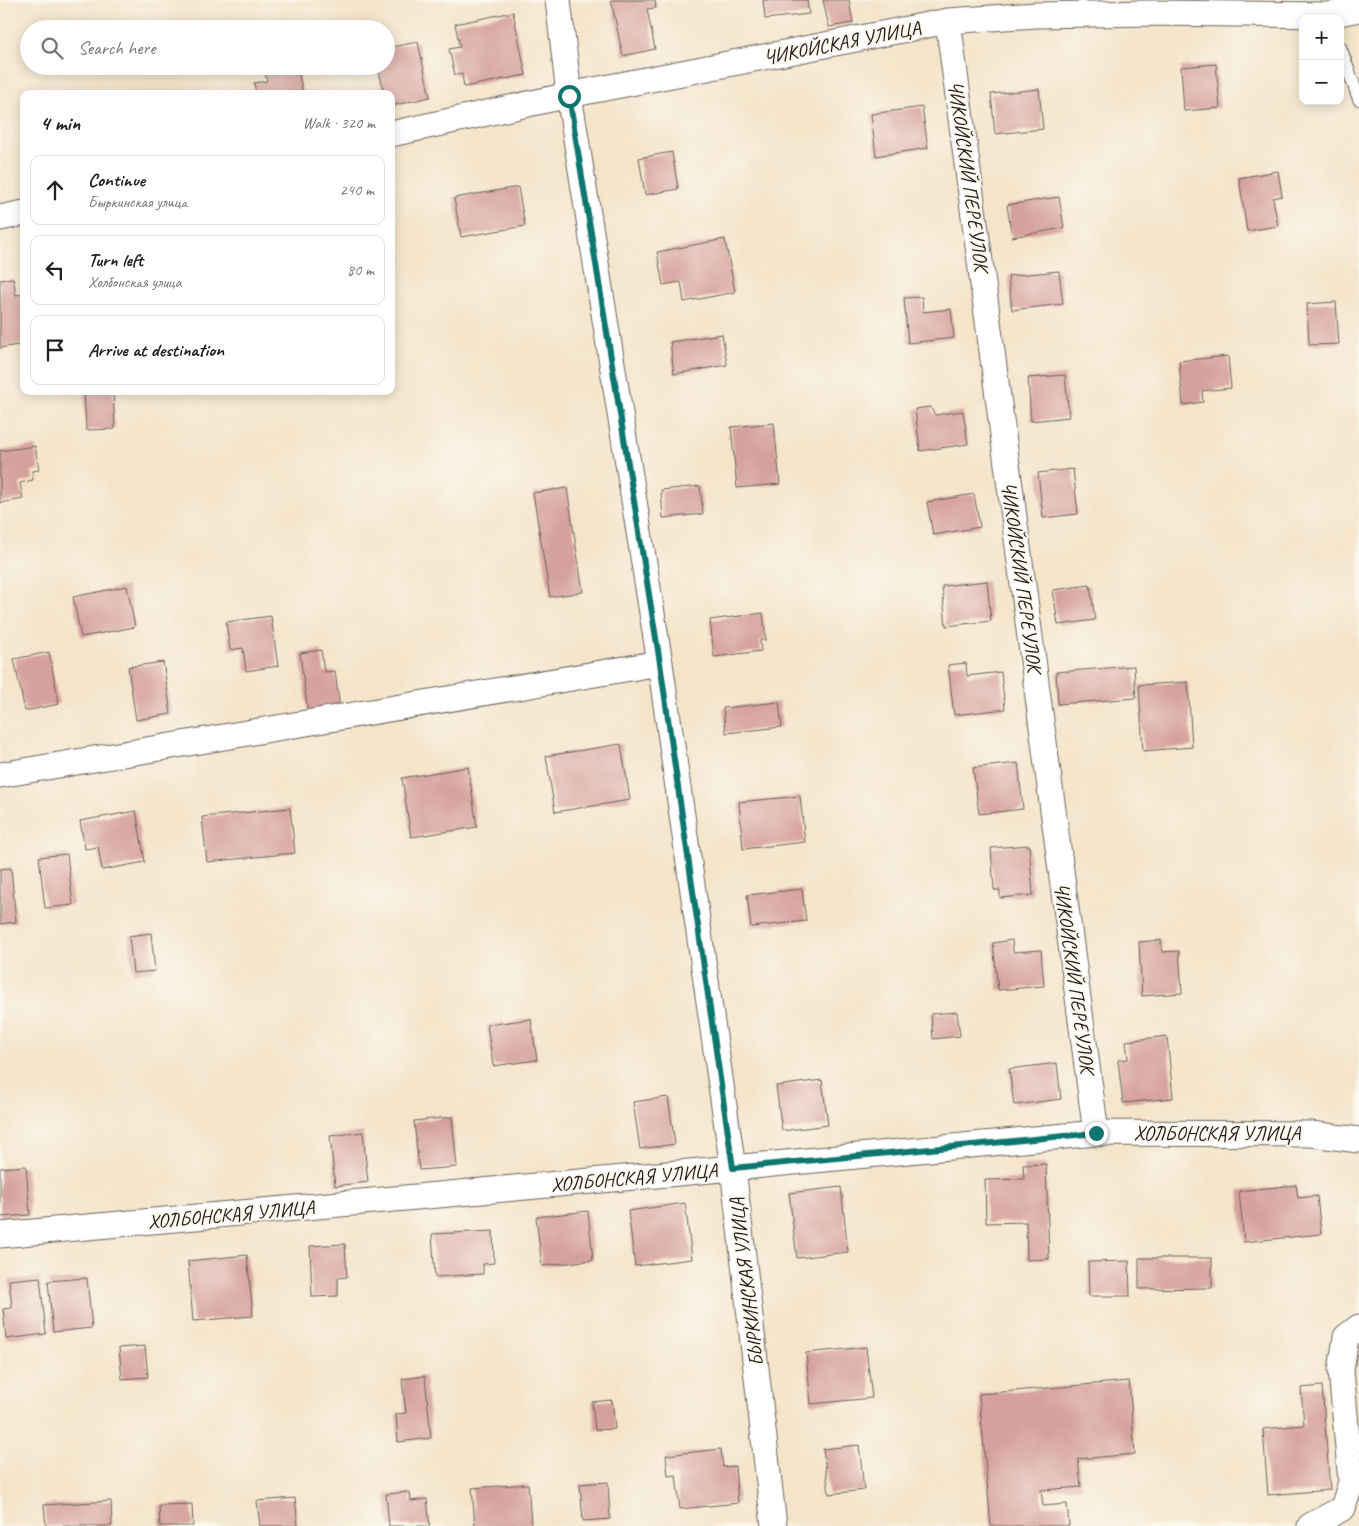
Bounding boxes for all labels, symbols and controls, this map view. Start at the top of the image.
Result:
street label: ЧИКОЙСКАЯ УЛИЦА [762,15,923,70]
map controls [1299,15,1344,105]
button: + [1299,15,1344,60]
search box [20,20,395,75]
icon: search [38,34,66,62]
text: Search here [78,36,155,60]
button: − [1299,60,1344,105]
street label: ЧИКОЙСКИЙ ПЕРЕУЛОК [943,79,995,277]
route start [558,85,581,108]
text: 4 min [40,110,80,136]
text: Walk · 320 m [303,113,375,133]
text: Continue [88,168,145,192]
icon: ahead [41,176,69,204]
text: 240 m [340,180,374,200]
text: Быркинская улица [88,192,187,212]
text: Turn left [88,248,143,272]
icon: left [41,256,69,284]
text: 80 m [347,260,374,280]
text: Холбонская улица [88,272,182,292]
icon: arrive [41,336,69,364]
text: Arrive at destination [88,338,224,362]
street label: ЧИКОЙСКИЙ ПЕРЕУЛОК [996,480,1048,678]
street label: ЧИКОЙСКИЙ ПЕРЕУЛОК [1049,881,1101,1079]
street label: ХОЛБОНСКАЯ УЛИЦА [1134,1121,1301,1146]
route end [1085,1122,1108,1145]
street label: ХОЛБОНСКАЯ УЛИЦА [550,1158,719,1197]
street label: ХОЛБОНСКАЯ УЛИЦА [147,1195,316,1234]
street label: БЫРКИНСКАЯ УЛИЦА [724,1195,769,1367]

